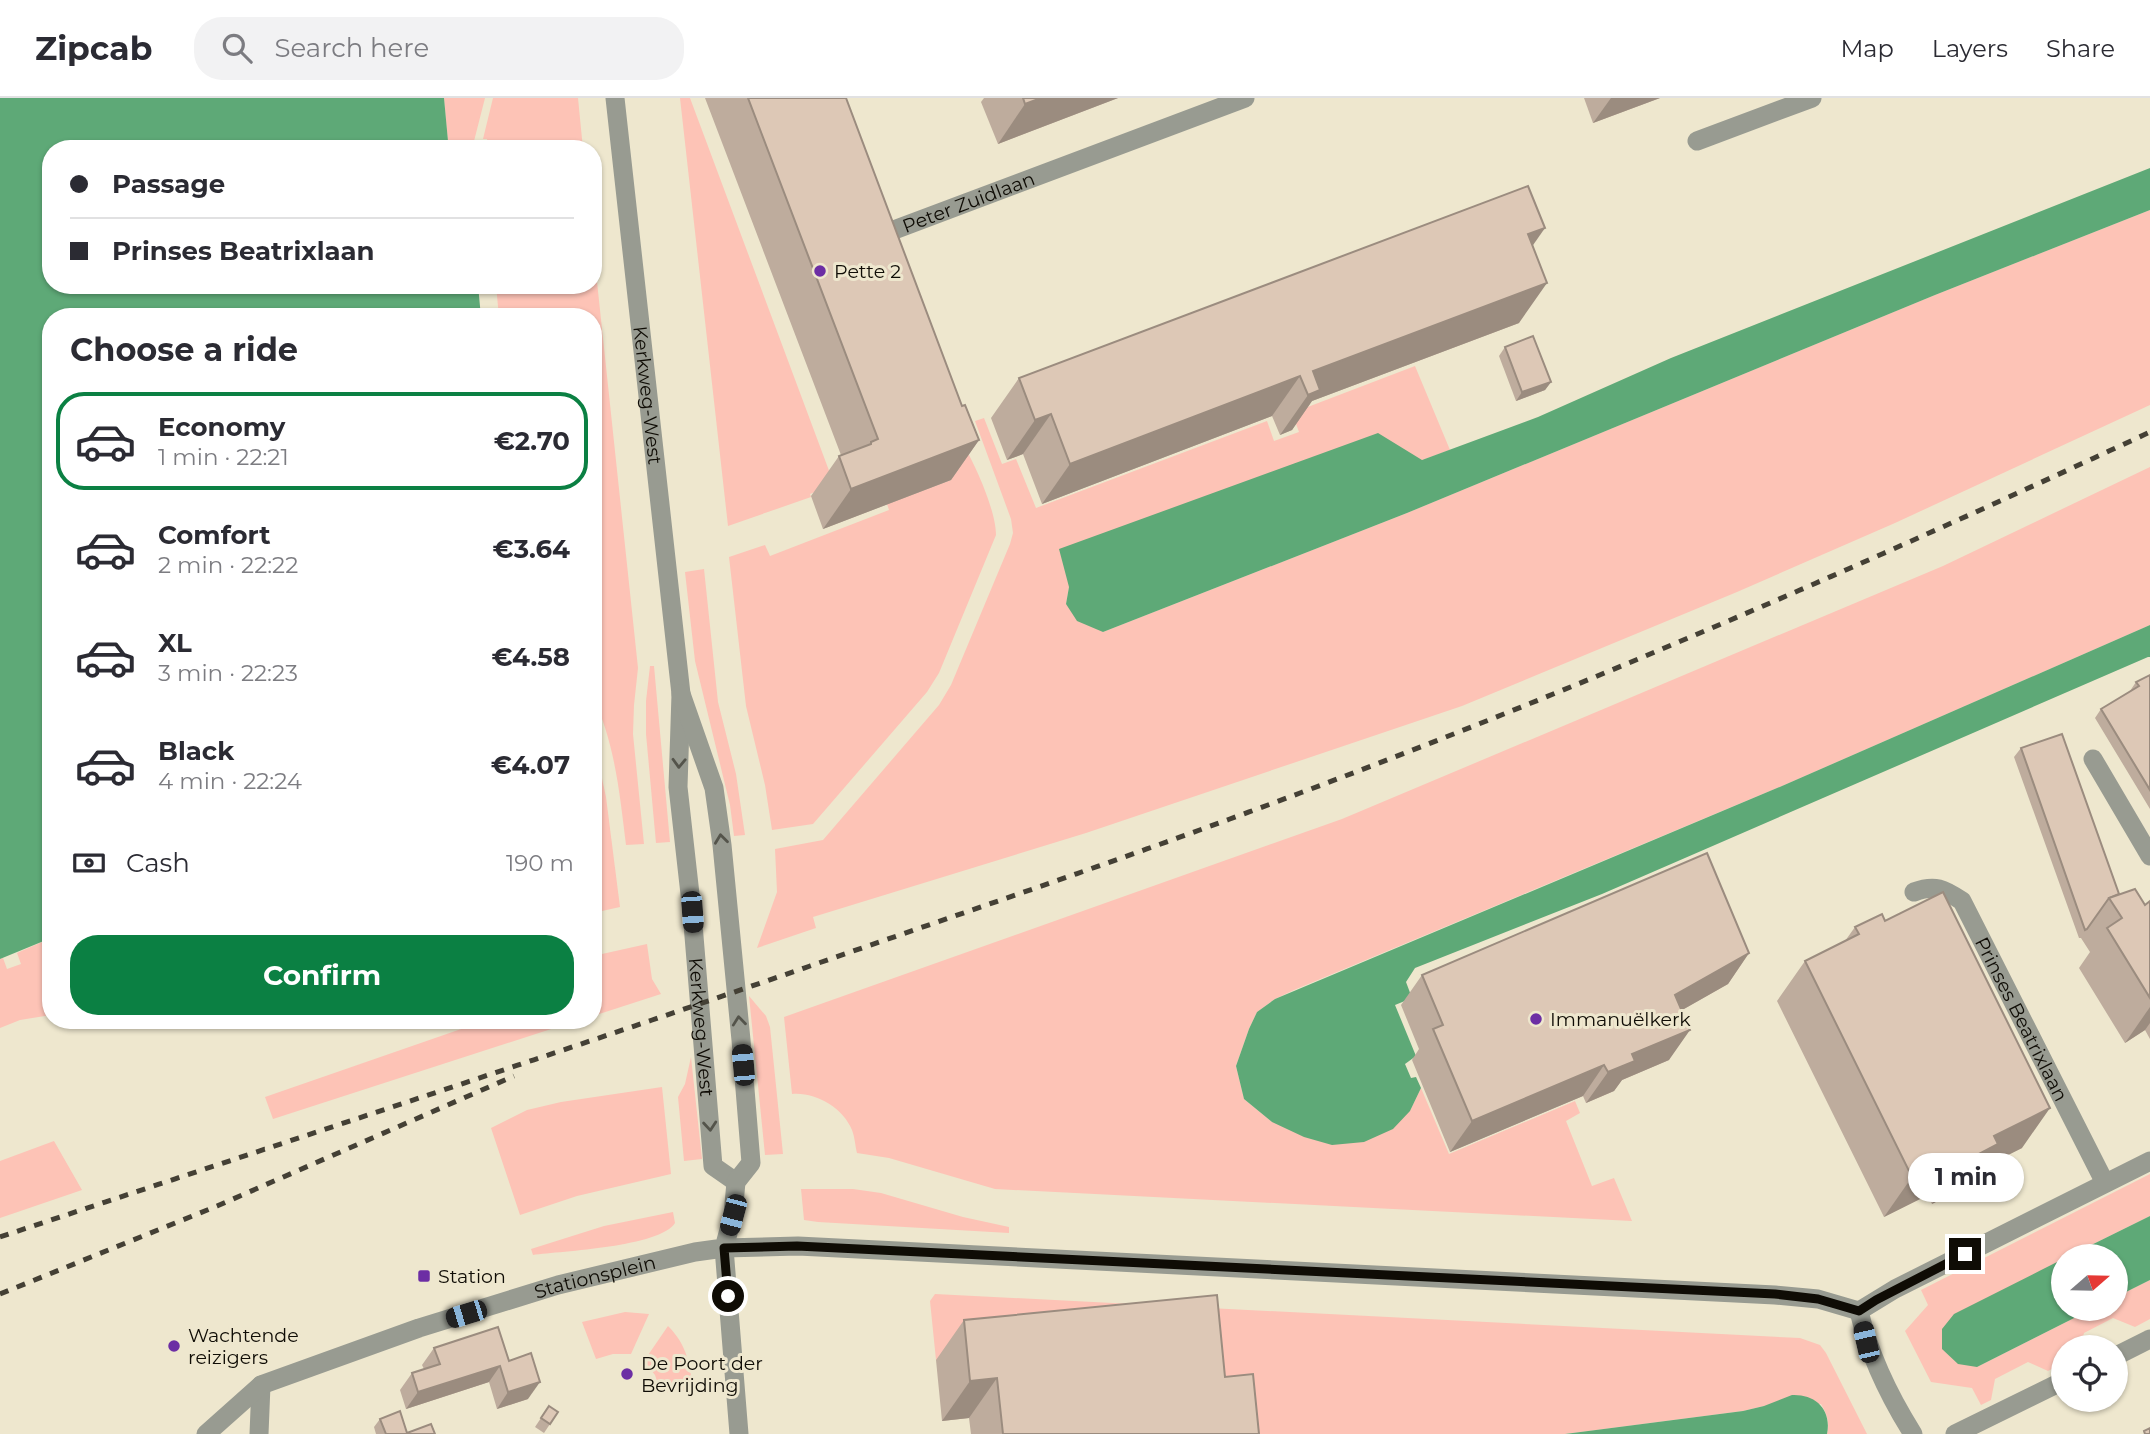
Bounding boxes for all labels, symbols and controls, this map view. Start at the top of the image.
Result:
search box [194,17,684,80]
text: Zipcab [35,28,152,68]
icon: search [218,29,256,67]
text: Search here [274,32,429,64]
text: Map [1840,34,1894,63]
text: Layers [1932,34,2008,63]
text: Share [2046,34,2115,63]
street label: Peter Zuidlaan [899,167,1038,237]
text: Passage [112,168,225,200]
text: Prinses Beatrixlaan [112,235,375,267]
place label: Pette 2 [834,260,901,283]
marker: Pette 2 [812,263,828,279]
street label: Kerkweg-West [629,325,667,466]
text: Choose a ride [70,330,298,369]
icon: car [74,410,137,473]
text: Economy [158,411,285,443]
text: €2.70 [494,425,570,457]
text: 1 min · 22:21 [158,443,289,471]
icon: car [74,518,137,581]
text: Comfort [158,519,270,551]
text: €3.64 [493,533,570,565]
text: 2 min · 22:22 [158,551,298,579]
icon: car [74,626,137,689]
text: XL [158,627,192,659]
text: €4.58 [491,641,570,673]
text: 3 min · 22:23 [158,659,298,687]
icon: car [74,734,137,797]
text: Black [158,735,234,767]
text: €4.07 [491,749,570,781]
one-way arrow [671,758,687,768]
text: 4 min · 22:24 [158,767,302,795]
one-way arrow [713,833,728,845]
icon: cash [70,844,108,882]
text: Cash [126,847,190,879]
text: 190 m [506,849,574,877]
car [681,890,704,934]
street label: Prinses Beatrixlaan [1971,933,2073,1105]
button: Confirm [70,935,574,1015]
street label: Kerkweg-West [684,957,719,1098]
place label: Immanuëlkerk [1550,1008,1691,1031]
marker: Immanuëlkerk [1528,1011,1544,1027]
one-way arrow [732,1016,747,1027]
car [731,1043,756,1087]
one-way arrow [702,1121,717,1132]
callout: 1 min [1907,1152,2023,1202]
text: 1 min [1935,1163,1997,1191]
car [718,1192,749,1238]
route end [1949,1238,1981,1270]
north arrow [2051,1244,2128,1321]
map controls [2051,1244,2128,1412]
street label: Stationsplein [531,1250,658,1303]
place label: Station [438,1265,506,1288]
marker: Station [416,1268,432,1284]
route start [712,1280,744,1312]
car [443,1298,490,1330]
car [1852,1319,1881,1365]
place label: Wachtende reizigers [188,1324,299,1369]
button: locate [2051,1335,2128,1412]
marker: Wachtende reizigers [166,1338,182,1354]
place label: De Poort der Bevrijding [641,1352,763,1397]
marker: De Poort der Bevrijding [619,1366,635,1382]

